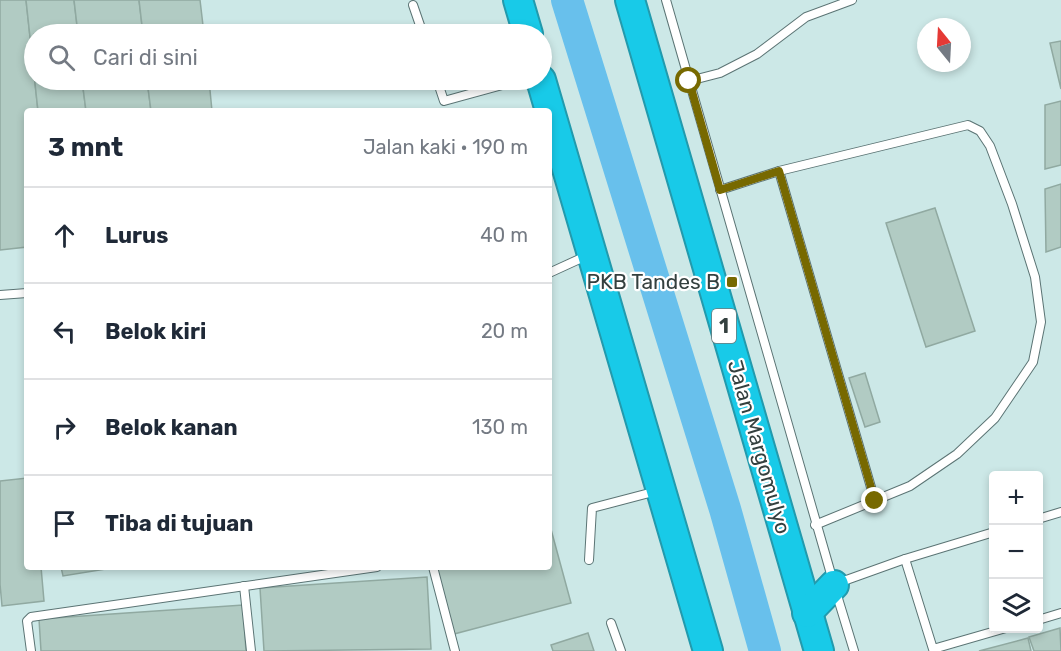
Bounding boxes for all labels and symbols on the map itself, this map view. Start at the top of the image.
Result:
north arrow [917,18,971,72]
route start [675,67,701,93]
place label: PKB Tandes B [587,269,720,294]
marker: PKB Tandes B [725,275,739,289]
road number: 1 [712,309,736,343]
street label: Jalan Margomulyo [723,357,796,537]
route end [861,487,887,513]

